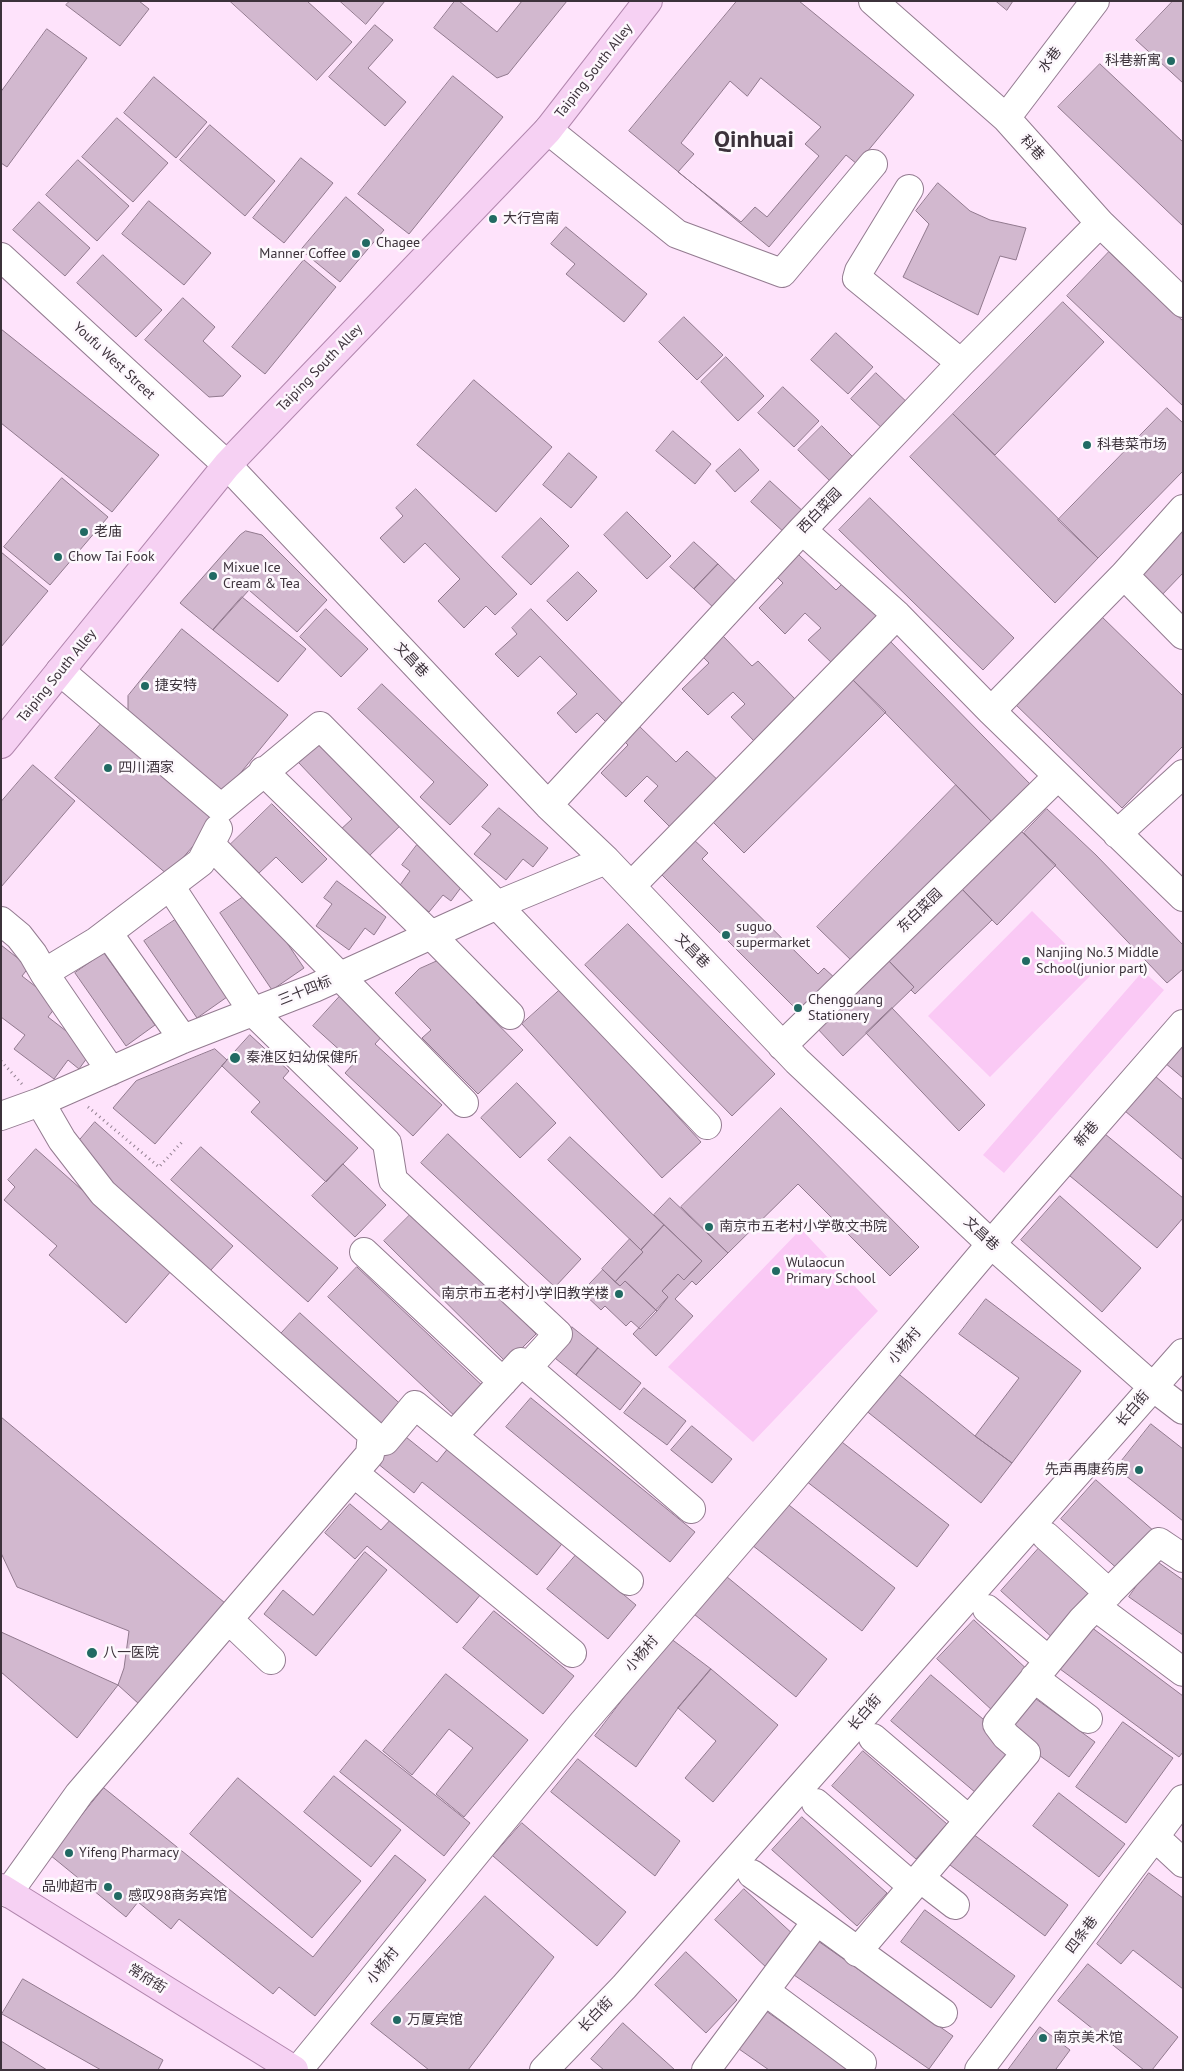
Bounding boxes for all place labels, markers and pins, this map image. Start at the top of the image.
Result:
place label: 科巷新寓 [1105,53,1161,69]
marker: 科巷新寓 [1165,55,1177,67]
place label: 大行宫南 [503,211,559,227]
marker: 大行宫南 [487,213,499,225]
place label: Chagee [376,235,420,251]
marker: Chagee [360,237,372,249]
place label: Manner Coffee [259,246,346,262]
marker: Manner Coffee [350,248,362,260]
place label: 科巷菜市场 [1097,437,1167,453]
marker: 科巷菜市场 [1081,439,1093,451]
place label: 老庙 [94,524,122,540]
marker: 老庙 [78,526,90,538]
place label: Chow Tai Fook [68,549,155,565]
marker: Chow Tai Fook [52,551,64,563]
place label: Mixue Ice Cream & Tea [223,560,300,592]
marker: Mixue Ice Cream & Tea [207,570,219,582]
place label: 捷安特 [155,678,197,694]
marker: 捷安特 [139,680,151,692]
place label: 四川酒家 [118,760,174,776]
marker: 四川酒家 [102,762,114,774]
place label: suguo supermarket [736,919,810,952]
marker: suguo supermarket [720,929,732,941]
place label: Nanjing No.3 Middle School(junior part) [1036,945,1159,978]
marker: Nanjing No.3 Middle School(junior part) [1020,955,1032,967]
place label: Chengguang Stationery [808,992,883,1024]
marker: Chengguang Stationery [792,1002,804,1014]
place label: 秦淮区妇幼保健所 [246,1050,358,1066]
marker: 秦淮区妇幼保健所 [228,1051,242,1065]
place label: 南京市五老村小学敬文书院 [719,1219,887,1235]
marker: 南京市五老村小学敬文书院 [703,1221,715,1233]
place label: Wulaocun Primary School [786,1255,876,1288]
marker: Wulaocun Primary School [770,1265,782,1277]
place label: 南京市五老村小学旧教学楼 [441,1286,609,1302]
marker: 南京市五老村小学旧教学楼 [613,1288,625,1300]
place label: 先声再康药房 [1045,1462,1129,1478]
marker: 先声再康药房 [1133,1464,1145,1476]
place label: 八一医院 [103,1645,159,1661]
marker: 八一医院 [85,1646,99,1660]
place label: Yifeng Pharmacy [79,1845,179,1861]
marker: Yifeng Pharmacy [63,1847,75,1859]
place label: 品帅超市 [42,1879,98,1895]
marker: 品帅超市 [102,1881,114,1893]
place label: 感叹98商务宾馆 [128,1888,227,1904]
marker: 感叹98商务宾馆 [112,1890,124,1902]
place label: 万厦宾馆 [407,2012,463,2028]
marker: 万厦宾馆 [391,2014,403,2026]
place label: 南京美术馆 [1053,2030,1123,2046]
marker: 南京美术馆 [1037,2032,1049,2044]

